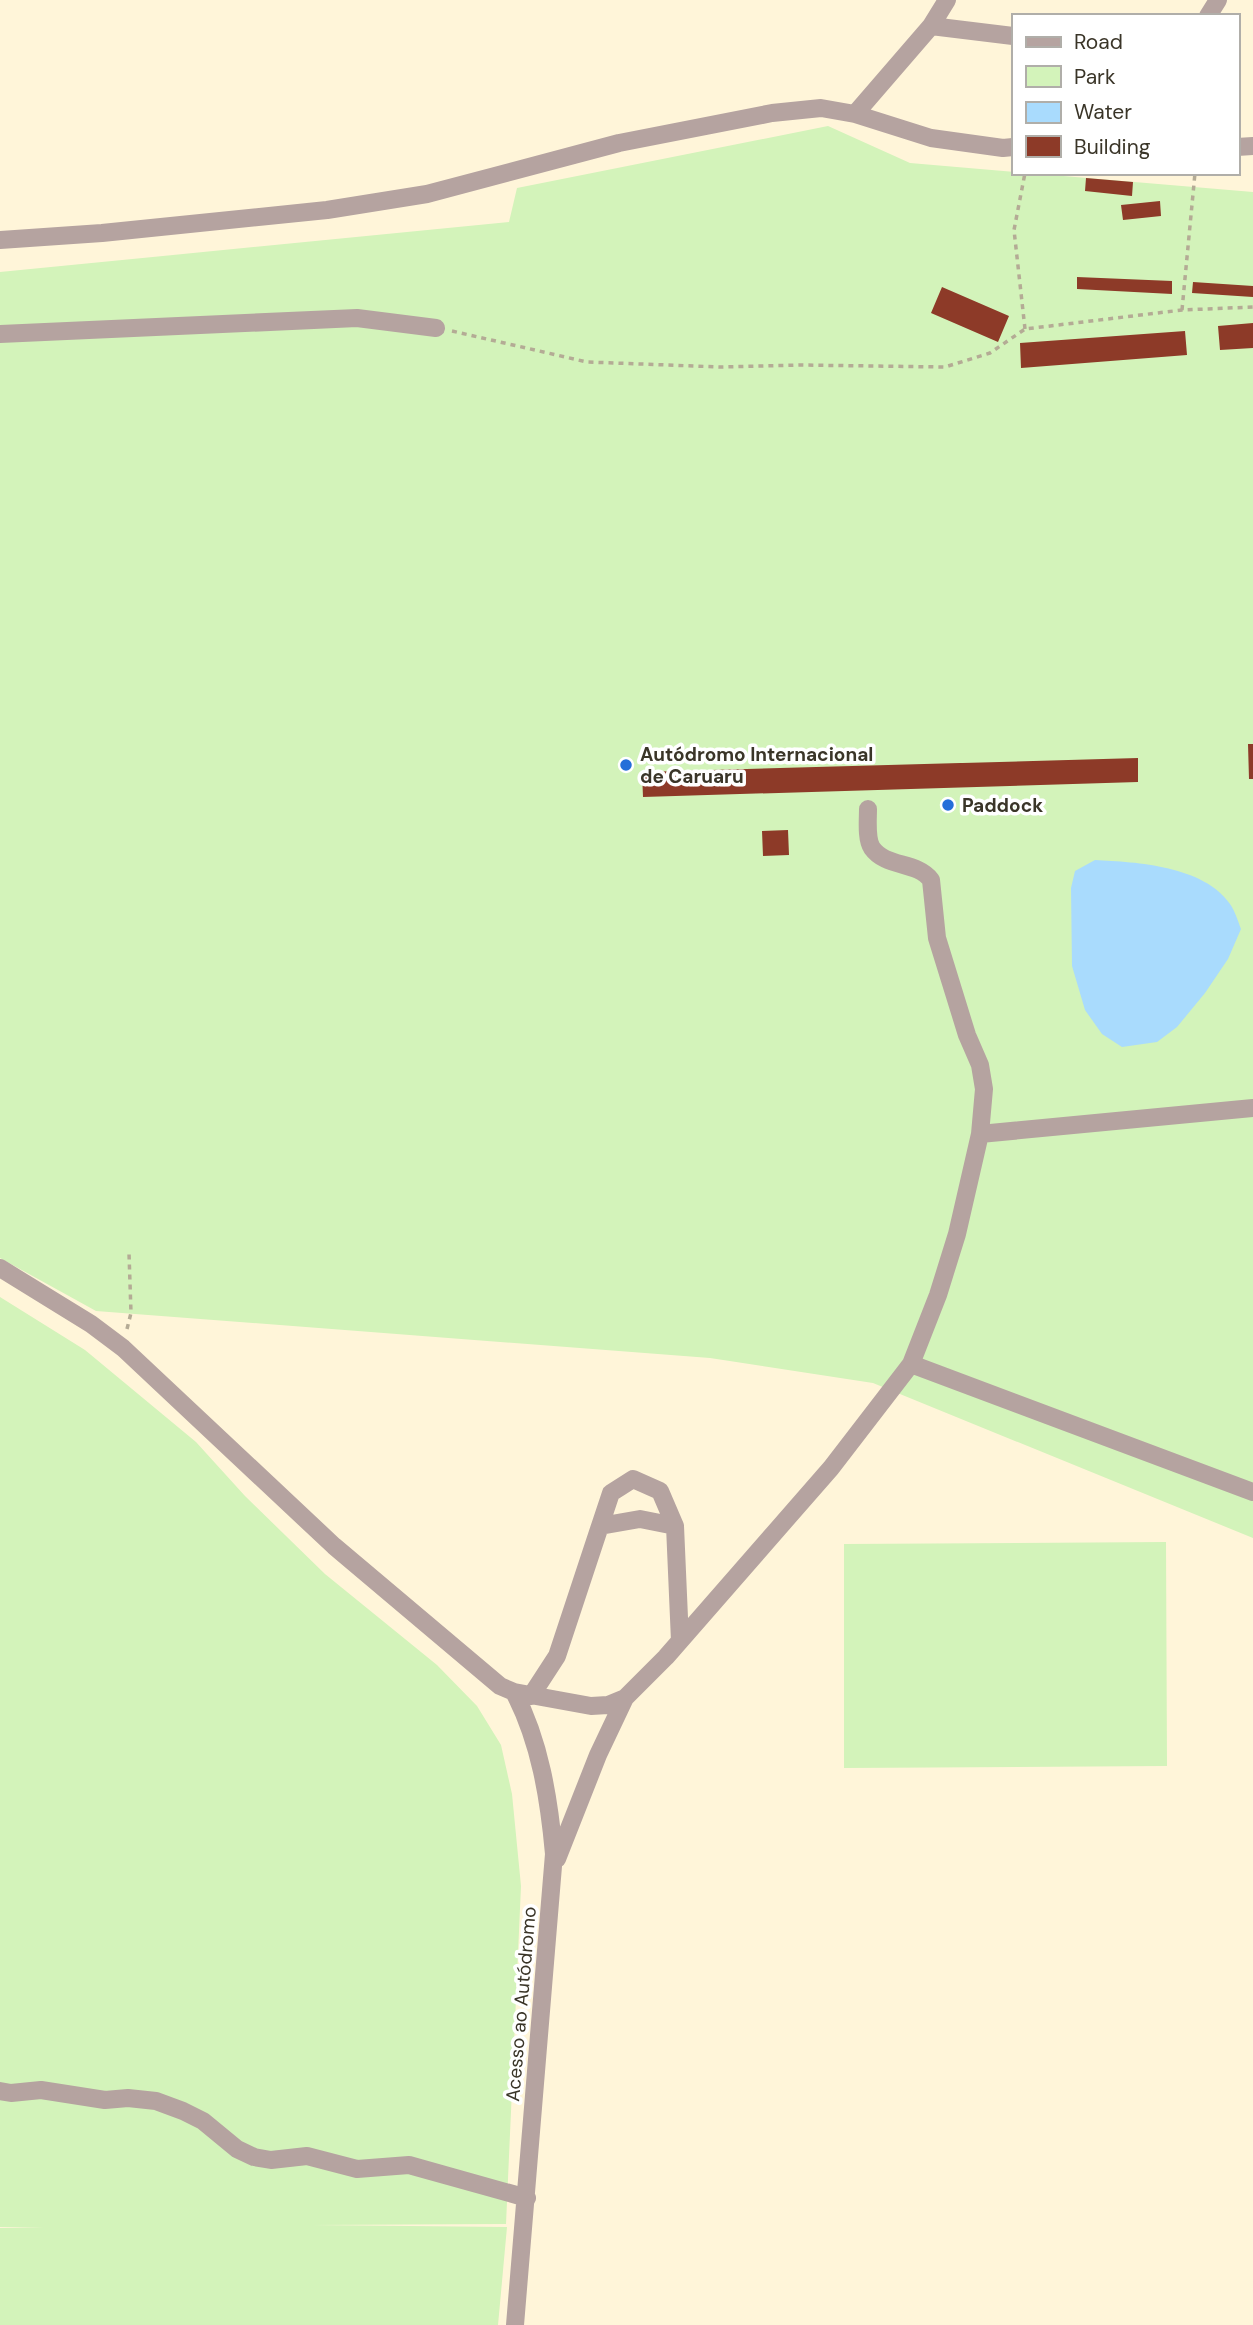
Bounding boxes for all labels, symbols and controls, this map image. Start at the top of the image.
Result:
legend [1012,14,1239,175]
text: Road [1074,28,1123,56]
text: Park [1074,63,1116,91]
text: Water [1074,98,1132,126]
text: Building [1074,133,1151,161]
place label: Autódromo Internacional de Caruaru [640,742,873,789]
marker: Autódromo Internacional de Caruaru [618,757,634,773]
place label: Paddock [962,793,1043,818]
marker: Paddock [940,797,956,813]
street label: Acesso ao Autódromo [500,1905,542,2103]

